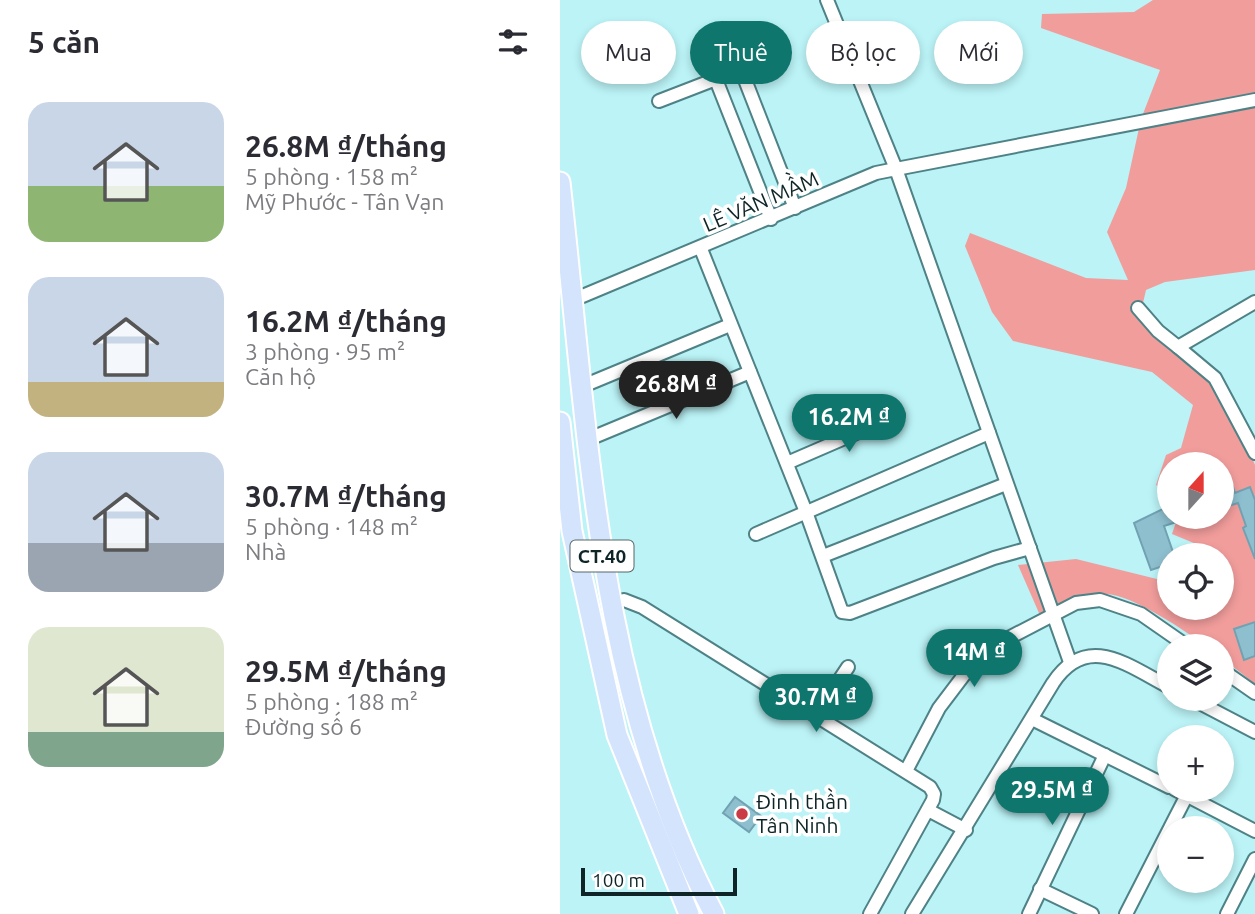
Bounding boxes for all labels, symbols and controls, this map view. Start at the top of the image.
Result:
chip: Mua [581,21,676,84]
chip: Thuê [690,21,792,84]
chip: Bộ lọc [806,21,920,84]
chip: Mới [934,21,1023,84]
icon: filters [494,23,532,61]
text: 5 căn [28,25,100,59]
text: 26.8M ₫/tháng [245,129,447,163]
icon: home [84,130,168,214]
street label: LÊ VĂN MẦM [697,161,822,236]
text: 5 phòng · 158 m² [245,164,418,189]
text: Mỹ Phước - Tân Vạn [245,189,444,214]
text: 16.2M ₫/tháng [245,304,447,338]
icon: home [84,305,168,389]
text: 3 phòng · 95 m² [245,339,405,364]
pin: 26.8M ₫ [611,362,741,421]
text: Căn hộ [245,364,316,389]
text: 26.8M ₫ [635,371,717,396]
pin: 16.2M ₫ [784,394,914,454]
text: 16.2M ₫ [808,404,890,429]
north arrow [1157,452,1234,528]
map controls [1157,452,1234,893]
text: 30.7M ₫/tháng [245,479,447,513]
icon: home [84,480,168,564]
text: 5 phòng · 148 m² [245,514,418,539]
text: Nhà [245,539,286,564]
road number: CT.40 [570,540,634,572]
button: locate [1157,543,1234,620]
pin: 14M ₫ [925,630,1023,689]
button: layers [1157,634,1234,711]
text: 14M ₫ [942,639,1006,664]
text: 29.5M ₫/tháng [245,654,447,688]
icon: home [84,655,168,739]
pin: 30.7M ₫ [751,674,881,734]
text: 30.7M ₫ [775,684,857,709]
text: 5 phòng · 188 m² [245,689,418,714]
text: Đường số 6 [245,714,362,739]
button: + [1157,725,1234,802]
pin: 29.5M ₫ [987,768,1117,827]
text: 29.5M ₫ [1011,777,1093,802]
place label: Đình thần Tân Ninh [756,787,848,837]
marker: Đình thần Tân Ninh [734,806,750,822]
button: − [1157,816,1234,893]
scale bar [581,865,737,897]
text: 100 m [592,869,645,891]

